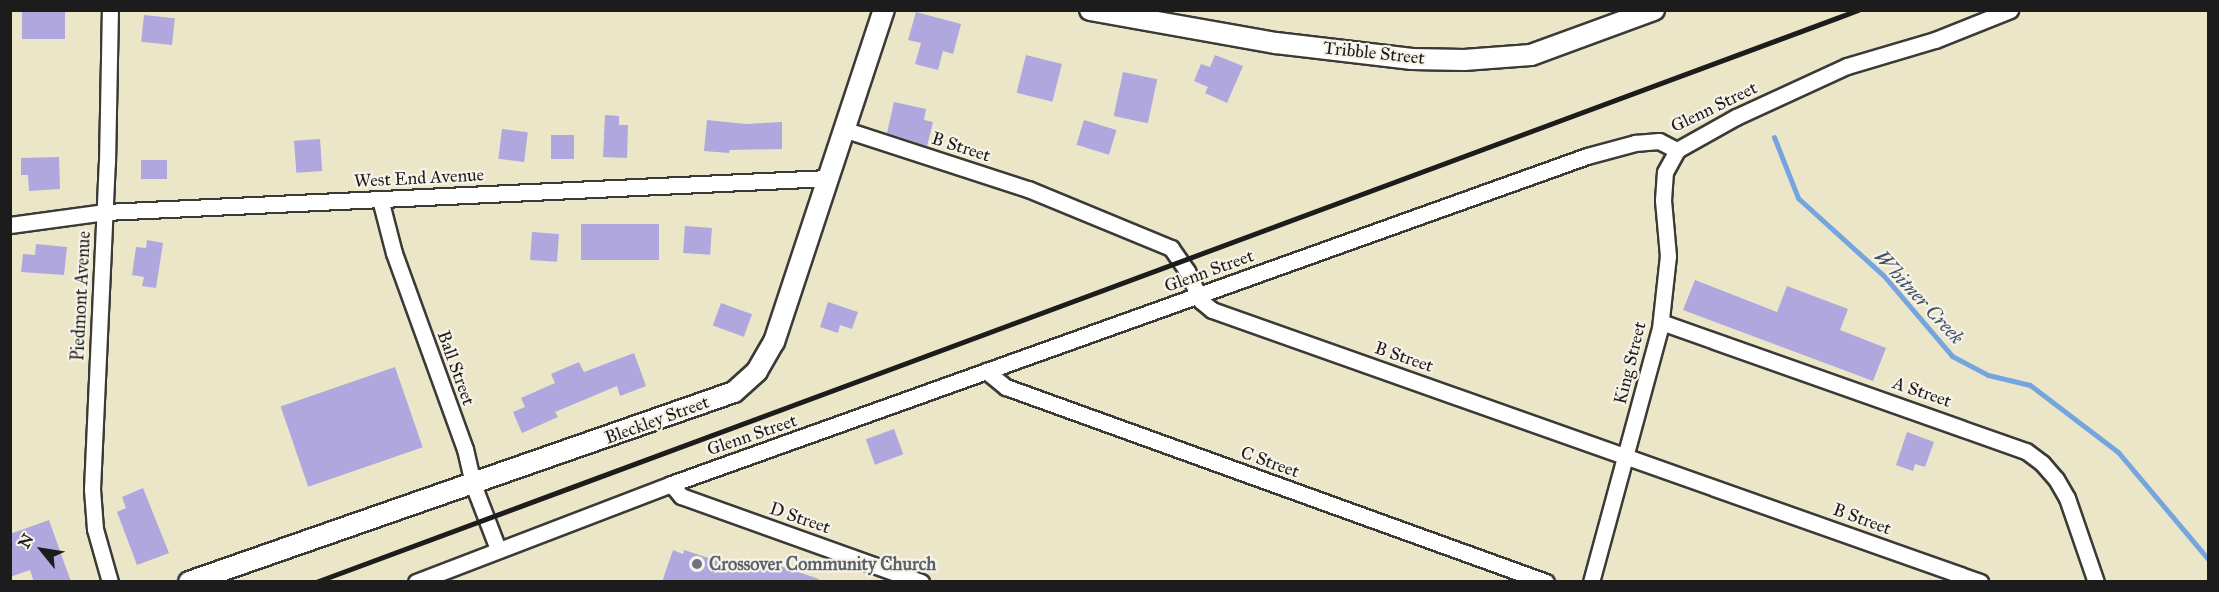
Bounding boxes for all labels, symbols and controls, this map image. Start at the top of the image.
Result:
street label: Tribble Street [1322,37,1426,69]
street label: Glenn Street [1667,77,1761,137]
street label: B Street [929,127,993,167]
street label: West End Avenue [353,164,485,192]
street label: Piedmont Avenue [67,231,95,361]
street label: Glenn Street [1161,245,1257,297]
water label: Whitner Creek [1869,245,1969,349]
street label: King Street [1609,319,1651,407]
street label: Ball Street [433,328,479,408]
street label: B Street [1372,337,1436,377]
street label: A Street [1890,372,1954,412]
street label: Bleckley Street [602,391,712,449]
street label: Glenn Street [704,410,800,460]
street label: C Street [1238,441,1302,483]
street label: D Street [767,498,833,538]
street label: B Street [1830,499,1894,539]
north arrow [12,520,72,580]
text: N [14,530,38,551]
place label: Crossover Community Church [709,553,936,575]
marker: Crossover Community Church [690,557,704,571]

